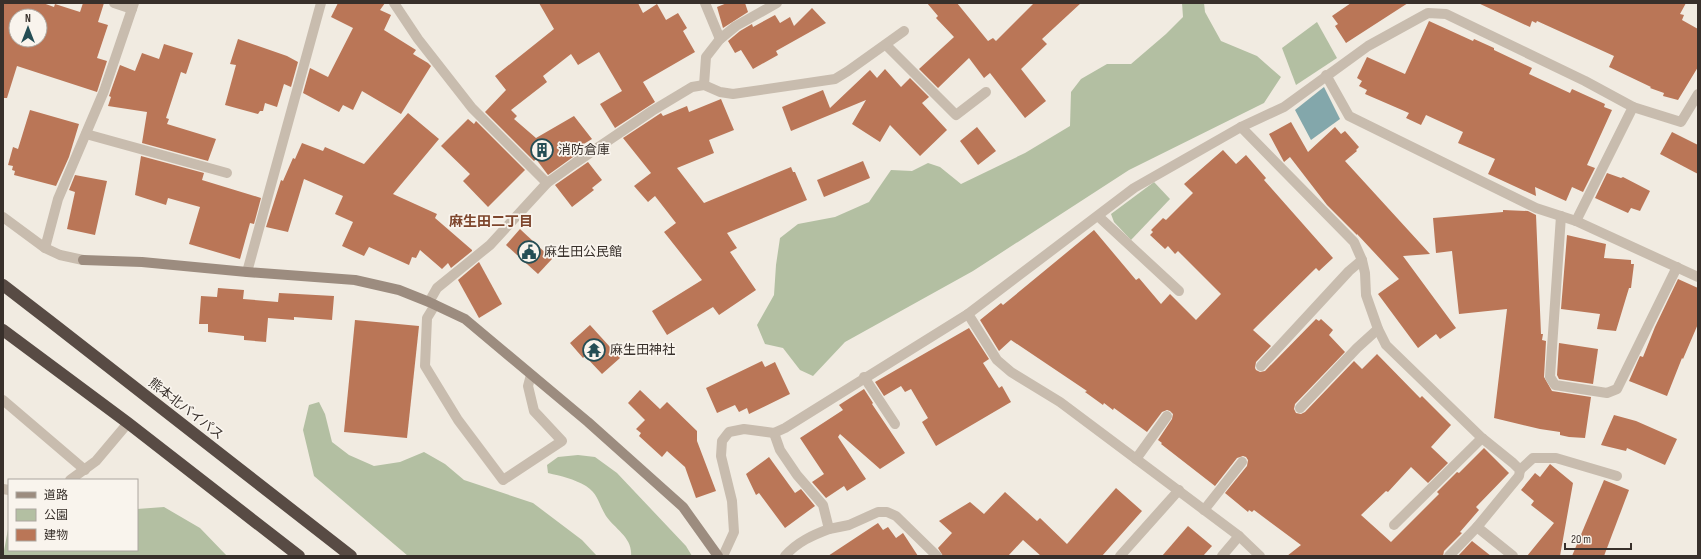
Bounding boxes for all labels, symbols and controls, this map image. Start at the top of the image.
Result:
north arrow [8,8,48,48]
text: N [25,12,31,25]
building icon: 消防倉庫 [529,137,555,163]
place label: 消防倉庫 [558,142,610,158]
district label: 麻生田二丁目 [449,213,533,230]
public building icon: 麻生田公民館 [516,239,542,265]
place label: 麻生田公民館 [544,244,622,260]
temple icon: 麻生田神社 [581,337,607,363]
place label: 麻生田神社 [610,342,675,358]
street label: 熊本北バイパス [145,375,227,443]
legend [8,479,138,551]
text: 道路 [44,488,68,503]
text: 公園 [44,508,68,523]
scale bar [1565,525,1631,551]
text: 建物 [44,528,68,543]
text: 20 m [1571,532,1591,547]

